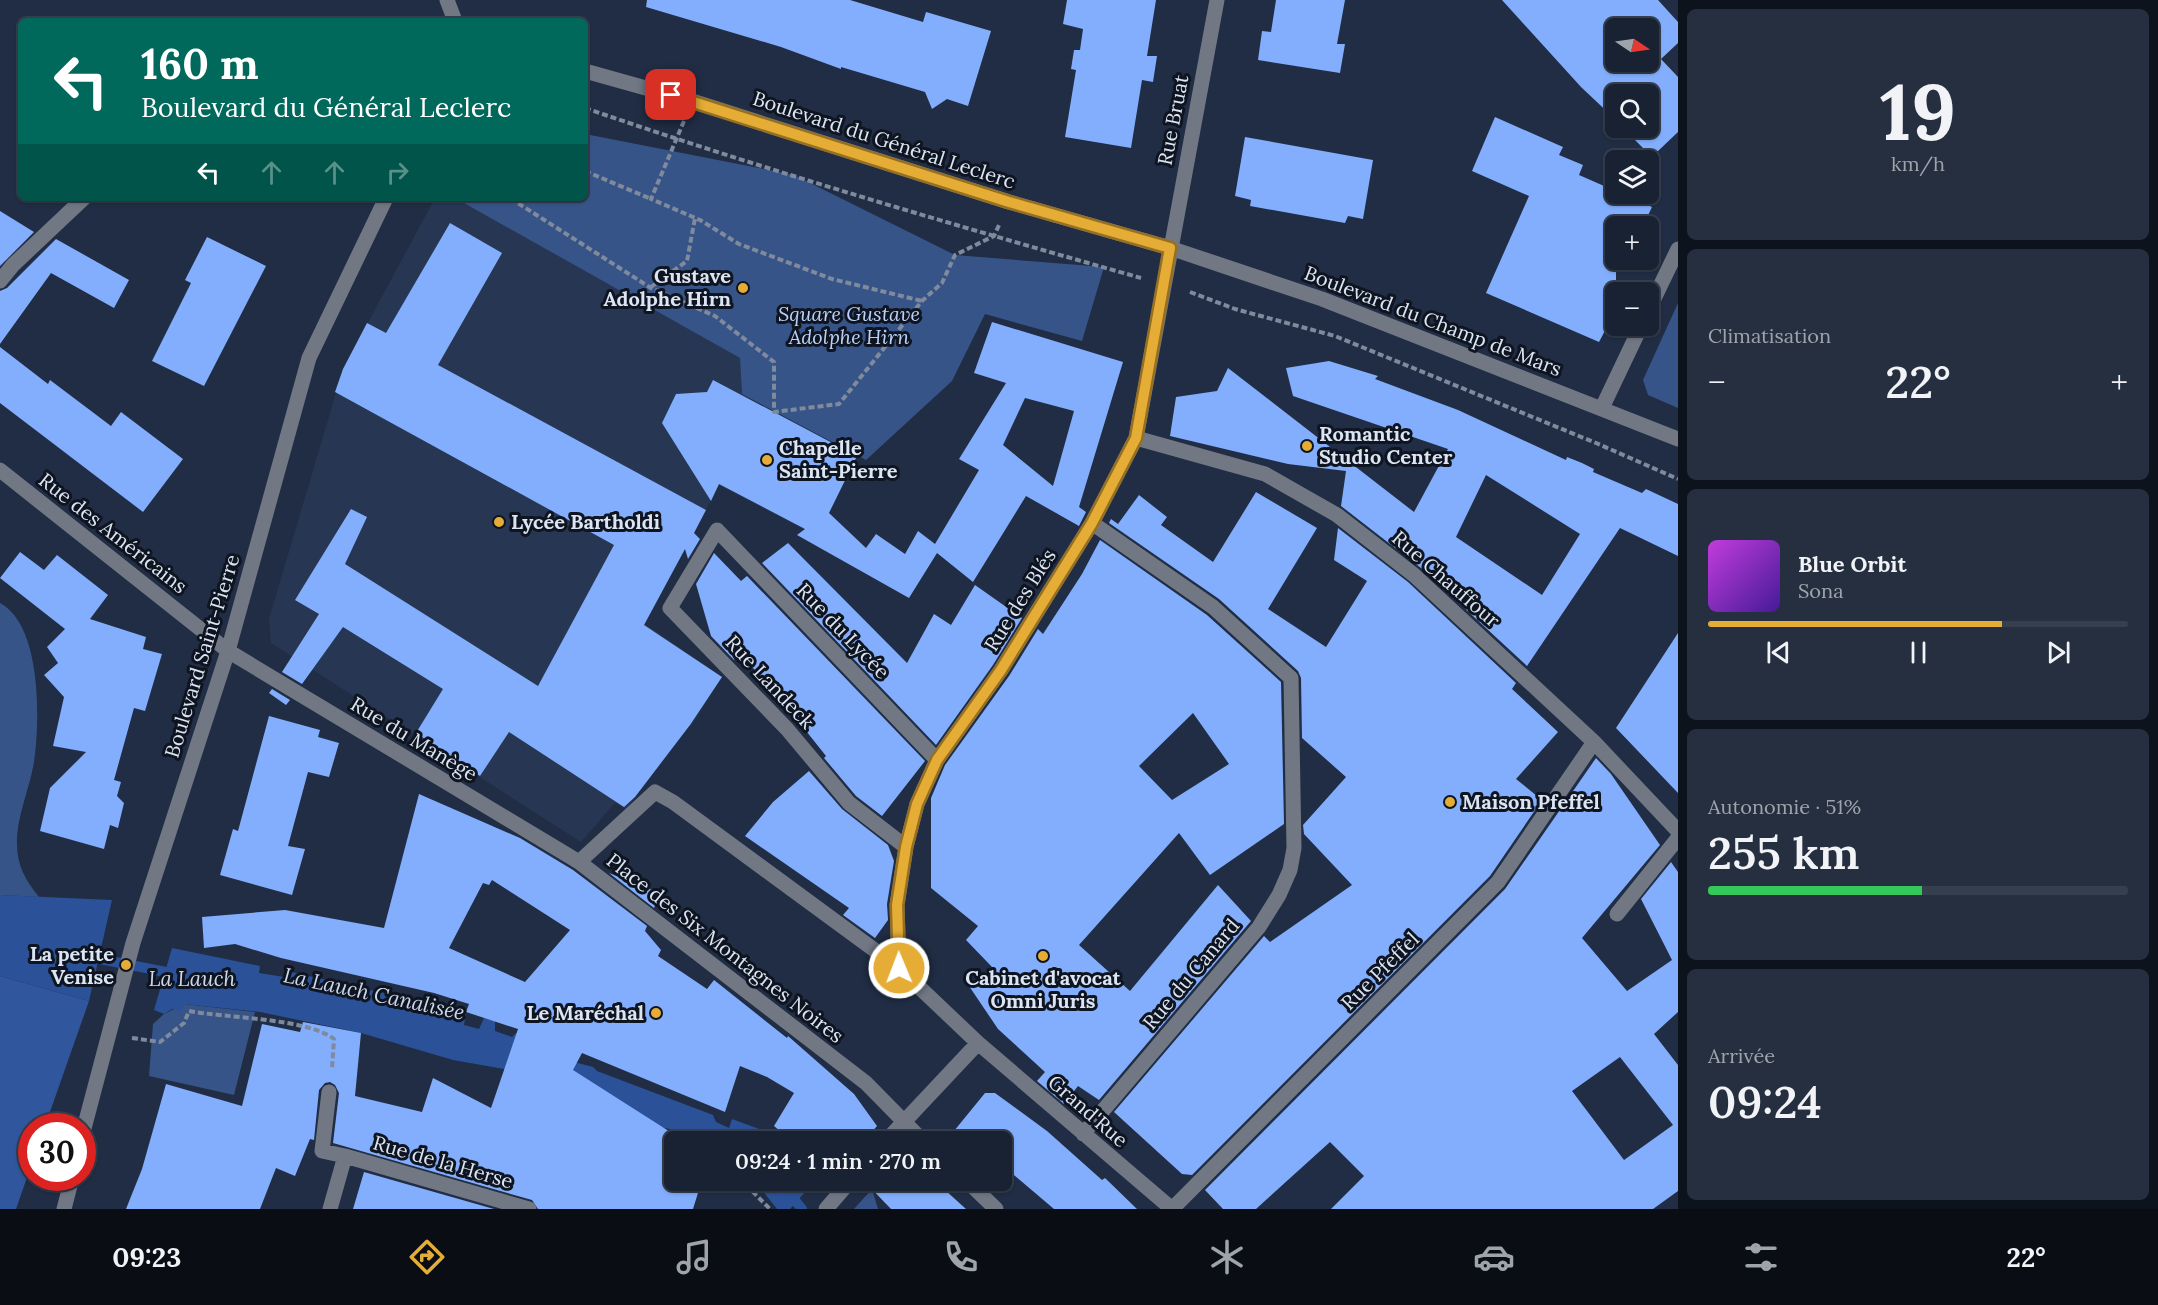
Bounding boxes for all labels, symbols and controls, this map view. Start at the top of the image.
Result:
north arrow [1605,18,1659,72]
map controls [1605,18,1659,336]
text: 160 m [141,37,259,91]
icon: left [42,42,120,120]
text: 19 [1880,62,1956,161]
pin [645,69,696,120]
street label: Rue Bruat [1152,72,1194,167]
icon: arrive [654,78,687,111]
button: search [1605,84,1659,138]
street label: Boulevard du Général Leclerc [750,85,1018,194]
text: Boulevard du Général Leclerc [141,90,511,124]
button: layers [1605,150,1659,204]
text: km/h [1891,151,1945,176]
icon: left [192,156,225,189]
icon: ahead [255,156,288,189]
icon: ahead [318,156,351,189]
icon: right [381,156,414,189]
button: + [1605,216,1659,270]
street label: Boulevard du Champ de Mars [1301,260,1565,381]
place label: Gustave Adolphe Hirn [603,263,731,311]
marker: Gustave Adolphe Hirn [736,281,750,295]
button: − [1605,282,1659,336]
park label: Square Gustave Adolphe Hirn [778,301,920,349]
text: Climatisation [1708,323,1831,348]
text: 22° [1885,353,1951,410]
text: − [1708,361,1726,403]
text: + [2111,361,2128,403]
place label: Romantic Studio Center [1319,421,1453,469]
place label: Chapelle Saint-Pierre [779,435,898,483]
marker: Romantic Studio Center [1300,439,1314,453]
marker: Chapelle Saint-Pierre [760,453,774,467]
street label: Rue des Américains [34,467,192,598]
place label: Lycée Bartholdi [511,509,661,534]
marker: Lycée Bartholdi [492,515,506,529]
street label: Rue Chauffour [1387,525,1506,632]
street label: Rue des Blés [978,544,1061,655]
text: Blue Orbit [1798,550,1906,578]
street label: Boulevard Saint-Pierre [159,551,244,761]
street label: Rue du Lycée [792,578,895,684]
text: Sona [1798,578,1844,603]
street label: Rue Landeck [721,630,820,734]
icon: previous [1762,636,1795,669]
icon: pause [1902,636,1935,669]
icon: next [2042,636,2075,669]
street label: Rue du Manège [346,691,482,786]
place label: Maison Pfeffel [1462,789,1600,814]
text: Autonomie · 51% [1708,794,1861,819]
marker: Maison Pfeffel [1443,795,1457,809]
text: 255 km [1708,824,1860,881]
street label: Place des Six Montagnes Noires [602,847,849,1048]
street label: Rue du Canard [1137,913,1244,1034]
street label: Rue Pfeffel [1335,926,1424,1015]
position arrow [867,936,931,1000]
place label: La petite Venise [30,941,114,989]
marker: Cabinet d'avocat Omni Juris [1036,949,1050,963]
marker: La petite Venise [119,958,133,972]
water label: La Lauch Canalisée [281,961,467,1026]
water label: La Lauch [148,965,236,992]
place label: Cabinet d'avocat Omni Juris [965,965,1122,1013]
place label: Le Maréchal [526,1000,644,1025]
marker: Le Maréchal [649,1006,663,1020]
text: Arrivée [1708,1043,1775,1068]
street label: Grand'Rue [1043,1069,1133,1152]
text: 09:24 [1708,1073,1822,1130]
speed limit sign: 30 [18,1113,96,1191]
street label: Rue de la Herse [370,1130,516,1193]
text: 09:24 · 1 min · 270 m [735,1147,941,1175]
icon: directions [406,1236,448,1278]
icon: music [673,1236,715,1278]
icon: phone [940,1236,982,1278]
icon: climate [1206,1236,1248,1278]
icon: car [1473,1236,1515,1278]
icon: filters [1740,1236,1782,1278]
text: 09:23 [112,1240,181,1274]
text: 22° [2007,1240,2046,1274]

